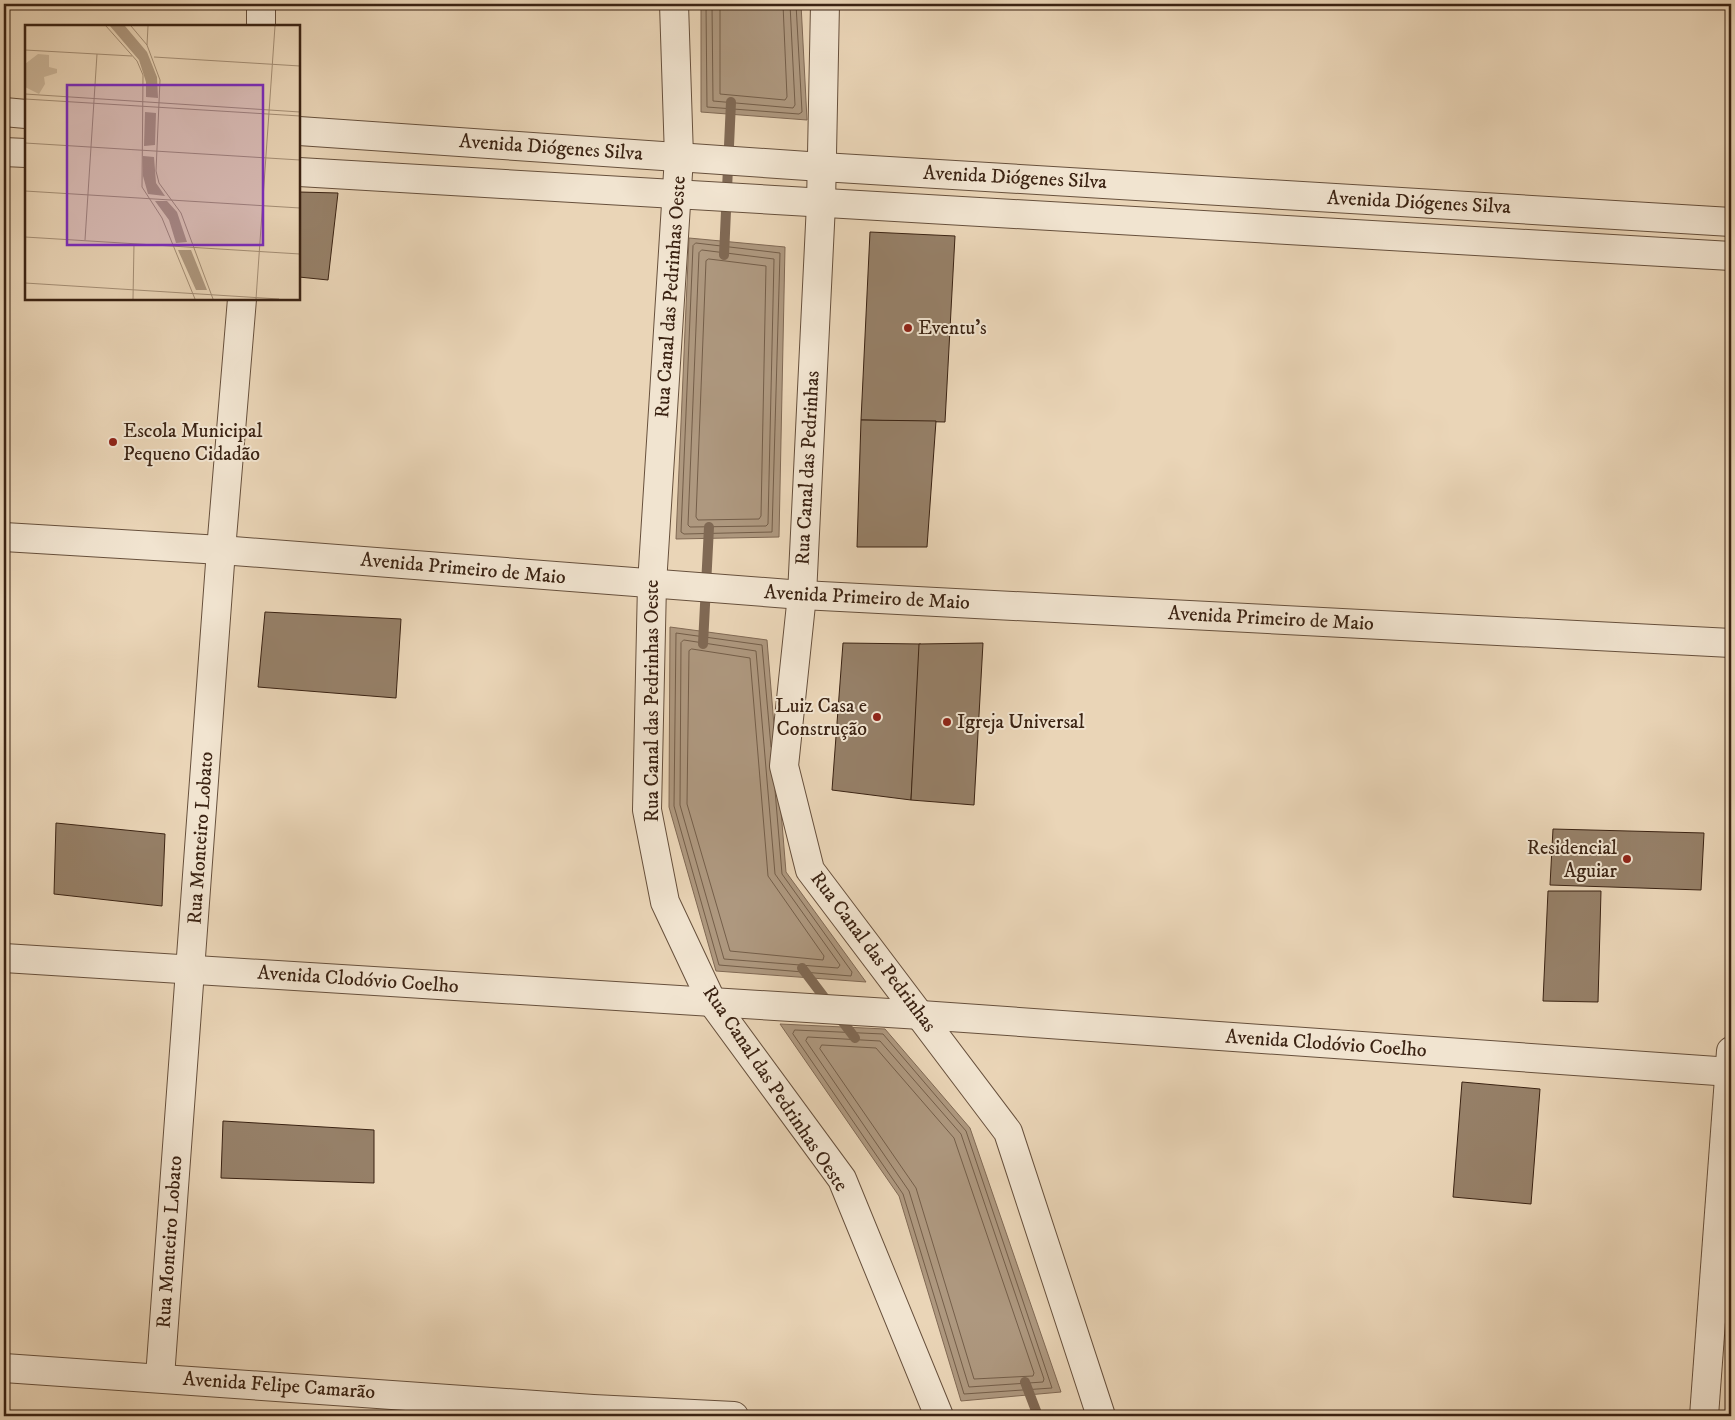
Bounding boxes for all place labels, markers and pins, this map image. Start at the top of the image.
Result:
place label: Eventu's [918,316,987,341]
marker: Eventu's [902,322,914,334]
place label: Escola Municipal Pequeno Cidadão [123,419,262,467]
marker: Escola Municipal Pequeno Cidadão [107,436,119,448]
place label: Luiz Casa e Construção [775,694,867,742]
place label: Igreja Universal [957,710,1085,735]
marker: Luiz Casa e Construção [871,711,883,723]
marker: Igreja Universal [941,716,953,728]
place label: Residencial Aguiar [1527,836,1618,884]
marker: Residencial Aguiar [1621,853,1633,865]

